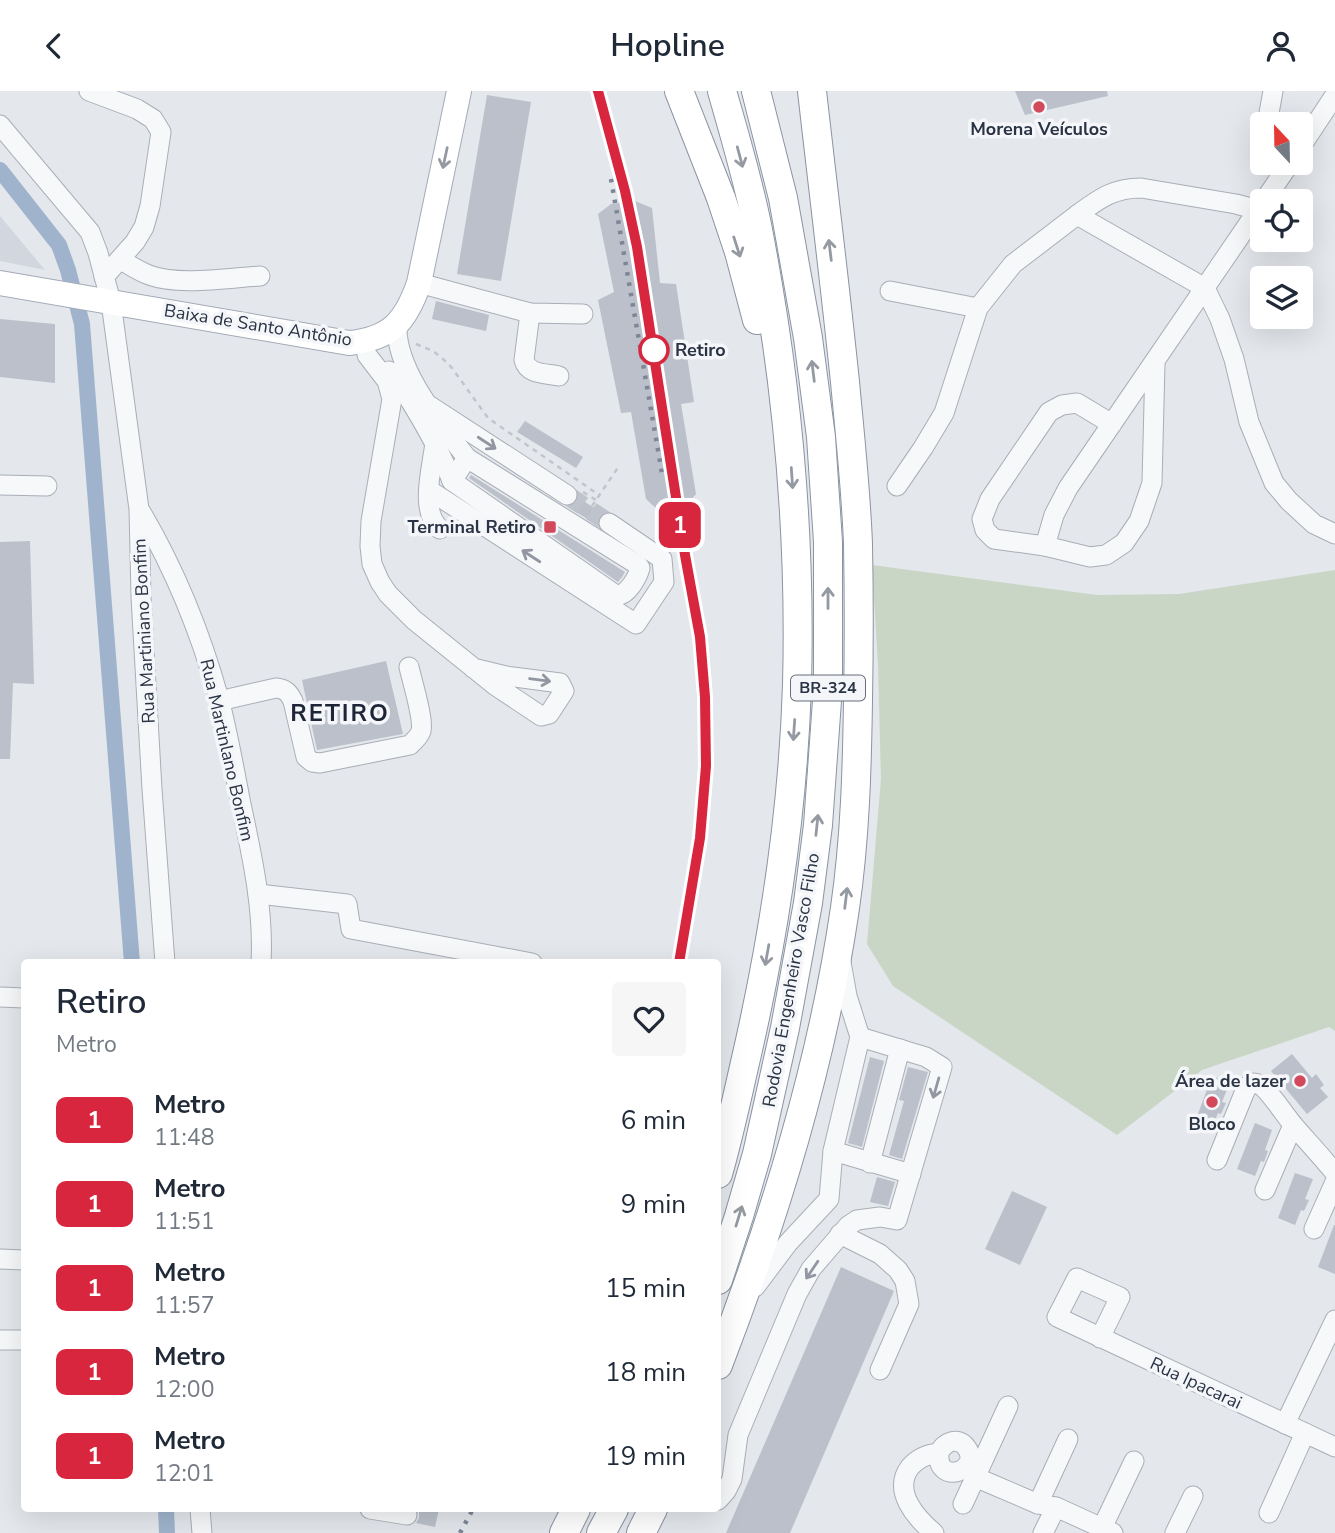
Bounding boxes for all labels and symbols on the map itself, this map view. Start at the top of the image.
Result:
marker: Morena Veículos [1031,99,1047,115]
north arrow [1250,112,1312,175]
place label: Morena Veículos [970,117,1108,141]
one-way arrow [734,145,747,168]
one-way arrow [438,146,452,169]
one-way arrow [732,235,744,257]
one-way arrow [824,240,837,262]
street label: Baixa de Santo Antônio [162,298,354,352]
marker: Retiro [639,335,669,365]
place label: Retiro [675,338,726,362]
one-way arrow [806,360,819,383]
one-way arrow [477,436,496,451]
one-way arrow [786,466,799,489]
line badge: 1 [657,502,703,548]
place label: Terminal Retiro [407,515,536,539]
marker: Terminal Retiro [542,519,558,535]
street label: Rua Martiniano Bonfim [127,538,161,724]
one-way arrow [522,548,541,563]
one-way arrow [821,587,835,610]
street label: Rua Martinlano Bonfim [194,656,260,844]
one-way arrow [528,674,551,687]
road number: BR-324 [791,675,865,701]
district label: RETIRO [290,697,390,729]
one-way arrow [787,718,800,740]
one-way arrow [811,814,824,837]
street label: Rodovia Engenheiro Vasco Filho [757,851,825,1109]
one-way arrow [839,888,852,910]
one-way arrow [760,943,773,966]
place label: Área de lazer [1175,1069,1286,1093]
marker: Área de lazer [1292,1073,1308,1089]
one-way arrow [929,1076,942,1099]
marker: Bloco [1204,1094,1220,1110]
place label: Bloco [1188,1112,1236,1136]
one-way arrow [734,1205,747,1227]
one-way arrow [804,1260,818,1280]
street label: Rua Ipacarai [1146,1351,1246,1415]

